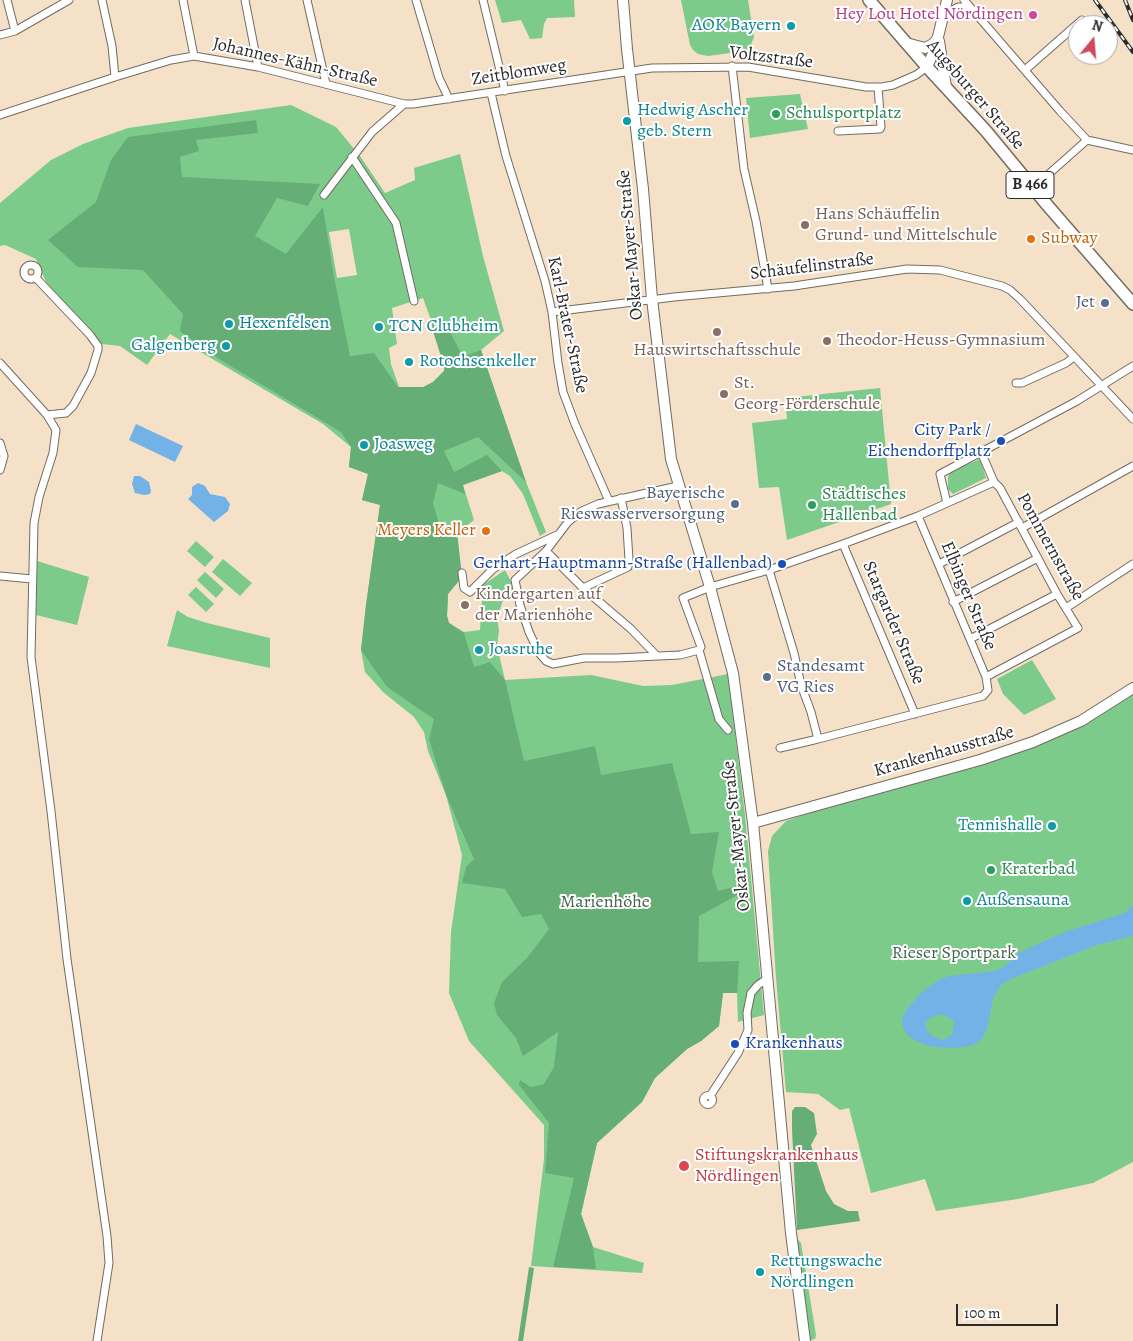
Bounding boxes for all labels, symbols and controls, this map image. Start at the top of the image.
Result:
place label: Hey Lou Hotel Nördingen [835,4,1023,26]
marker: Hey Lou Hotel Nördingen [1027,9,1039,21]
place label: AOK Bayern [692,15,781,37]
north arrow [1068,15,1118,65]
text: N [1090,16,1105,37]
marker: AOK Bayern [785,20,797,32]
street label: Johannes-Kähn-Straße [210,34,380,92]
street label: Augsburger Straße [921,36,1029,154]
street label: Voltzstraße [728,42,814,74]
street label: Zeitblomweg [470,55,568,91]
place label: Hedwig Ascher geb. Stern [637,100,748,142]
place label: Schulsportplatz [786,103,902,125]
marker: Schulsportplatz [770,108,782,120]
marker: Hedwig Ascher geb. Stern [621,115,633,127]
street label: Oskar-Mayer-Straße [614,169,648,321]
road number: B 466 [1006,172,1054,198]
place label: Hans Schäuffelin Grund- und Mittelschule [815,204,997,246]
marker: Hans Schäuffelin Grund- und Mittelschule [799,219,811,231]
place label: Subway [1041,228,1098,250]
marker: Subway [1025,233,1037,245]
street label: Schäufelinstraße [749,249,875,285]
street label: Karl-Brater-Straße [542,255,592,395]
place label: Jet [1076,292,1095,314]
marker: Jet [1099,297,1111,309]
place label: Hexenfelsen [239,313,329,335]
place label: TCN Clubheim [389,316,499,338]
marker: Hexenfelsen [223,318,235,330]
marker: TCN Clubheim [373,321,385,333]
marker: Hauswirtschaftsschule [711,326,723,338]
place label: Theodor-Heuss-Gymnasium [837,330,1046,352]
place label: Galgenberg [131,335,216,357]
marker: Theodor-Heuss-Gymnasium [821,335,833,347]
marker: Galgenberg [220,340,232,352]
place label: Hauswirtschaftsschule [633,340,801,362]
place label: Rotochsenkeller [419,351,536,373]
marker: Rotochsenkeller [403,356,415,368]
place label: St. Georg-Förderschule [734,373,880,416]
marker: St. Georg-Förderschule [718,388,730,400]
place label: City Park / Eichendorffplatz [867,420,991,462]
place label: Joasweg [374,434,433,456]
marker: City Park / Eichendorffplatz [995,435,1007,447]
marker: Joasweg [358,439,370,451]
place label: Bayerische Rieswasserversorgung [560,483,725,526]
place label: Städtisches Hallenbad [822,484,906,526]
street label: Pommernstraße [1012,489,1088,605]
marker: Bayerische Rieswasserversorgung [729,498,741,510]
marker: Städtisches Hallenbad [806,499,818,511]
place label: Meyers Keller [377,520,476,542]
marker: Meyers Keller [480,525,492,537]
street label: Elbinger Straße [935,538,1001,654]
place label: Gerhart-Hauptmann-Straße (Hallenbad) [473,553,772,575]
marker: Gerhart-Hauptmann-Straße (Hallenbad) [776,558,788,570]
street label: Stargarder Straße [857,558,929,688]
place label: Kindergarten auf der Marienhöhe [475,584,601,626]
marker: Kindergarten auf der Marienhöhe [459,599,471,611]
place label: Joasruhe [489,639,553,661]
marker: Joasruhe [473,644,485,656]
place label: Standesamt VG Ries [777,656,865,699]
marker: Standesamt VG Ries [761,671,773,683]
street label: Krankenhausstraße [871,722,1017,782]
street label: Oskar-Mayer-Straße [718,760,756,912]
place label: Tennishalle [958,815,1042,837]
marker: Tennishalle [1046,820,1058,832]
place label: Kraterbad [1001,859,1076,881]
marker: Kraterbad [985,864,997,876]
place label: Außensauna [977,890,1069,912]
park label: Marienhöhe [560,892,650,914]
marker: Außensauna [961,895,973,907]
park label: Rieser Sportpark [892,943,1016,965]
place label: Krankenhaus [745,1033,843,1055]
marker: Krankenhaus [729,1038,741,1050]
place label: Stiftungskrankenhaus Nördlingen [695,1145,859,1188]
marker: Stiftungskrankenhaus Nördlingen [677,1159,691,1173]
place label: Rettungswache Nördlingen [770,1251,882,1294]
marker: Rettungswache Nördlingen [754,1266,766,1278]
scale bar [958,1294,1060,1326]
text: 100 m [964,1303,1001,1323]

